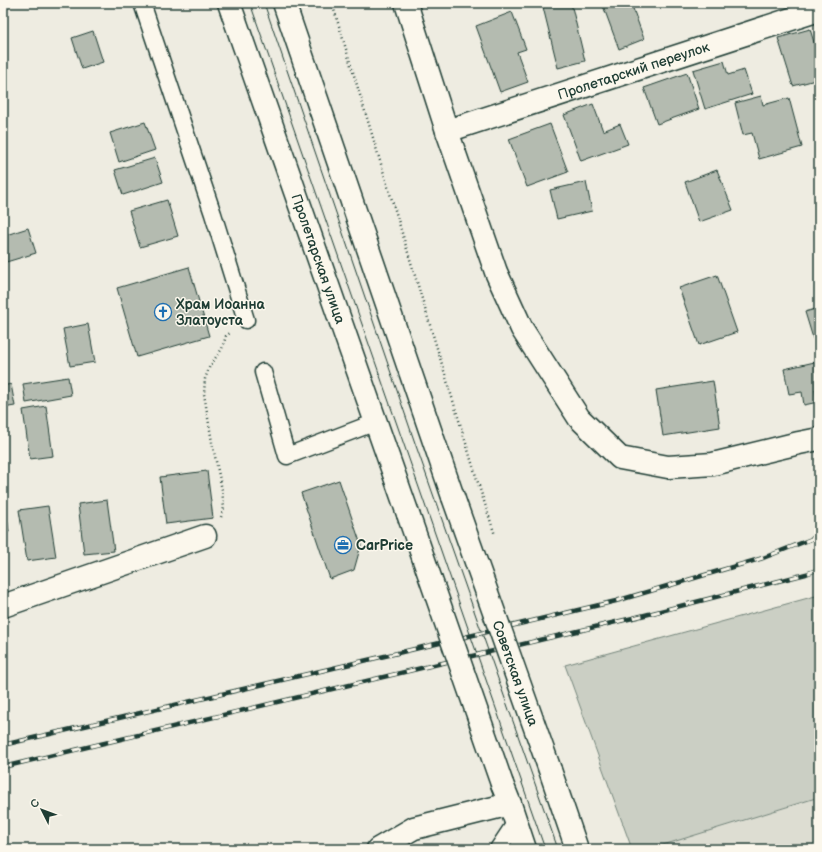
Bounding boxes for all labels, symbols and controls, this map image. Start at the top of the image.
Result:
street label: Пролетарский переулок [555,38,712,103]
street label: Пролетарская улица [288,192,349,327]
place label: Храм Иоанна Златоуста [175,296,265,329]
church icon: Храм Иоанна Златоуста [153,302,173,322]
office icon: CarPrice [333,535,353,555]
place label: CarPrice [356,537,413,554]
street label: Советская улица [489,618,542,729]
north arrow [22,790,62,830]
text: С [28,796,43,811]

